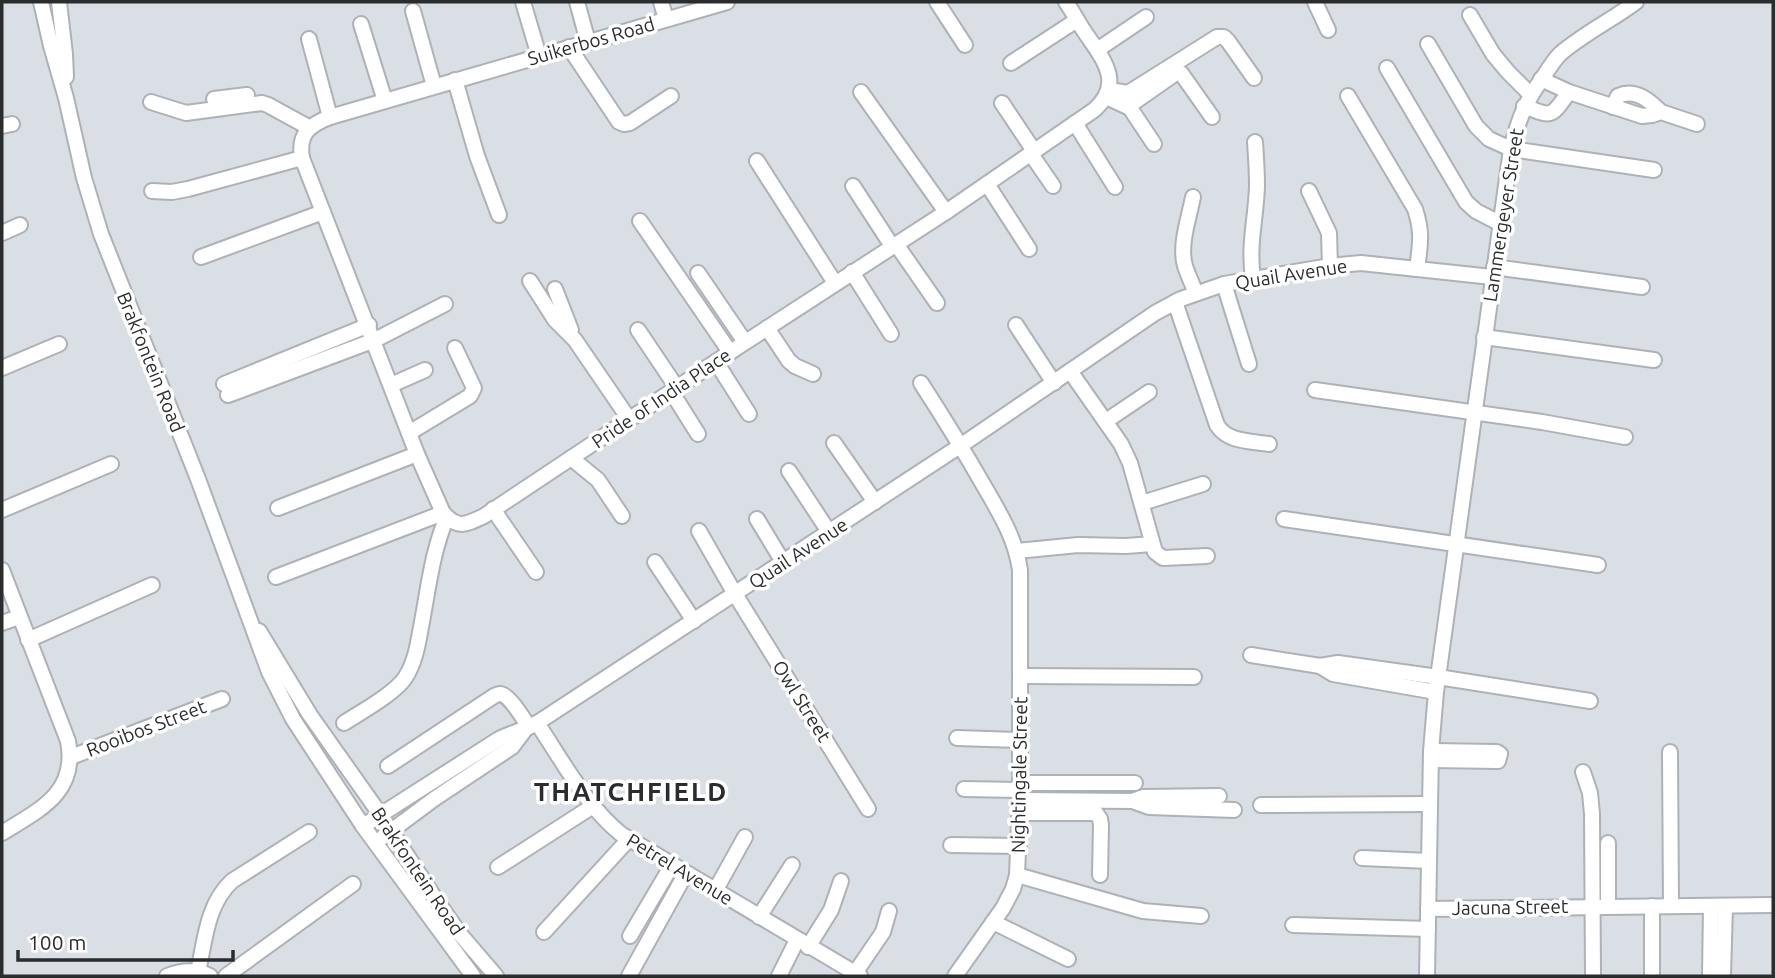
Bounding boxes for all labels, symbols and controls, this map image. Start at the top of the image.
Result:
street label: Suikerbos Road [525,12,657,70]
street label: Lammergeyer Street [1478,126,1528,303]
street label: Quail Avenue [1233,254,1349,294]
street label: Brakfontein Road [113,289,189,435]
street label: Pride of India Place [587,343,735,453]
street label: Quail Avenue [744,513,852,593]
street label: Owl Street [768,656,836,746]
street label: Rooibos Street [83,695,209,761]
street label: Nightingale Street [1007,696,1031,853]
district label: THATCHFIELD [534,777,728,806]
street label: Brakfontein Road [367,803,469,939]
street label: Petrel Avenue [623,829,737,909]
street label: Jacuna Street [1451,895,1569,919]
scale bar [18,918,233,962]
text: 100 m [28,930,86,954]

